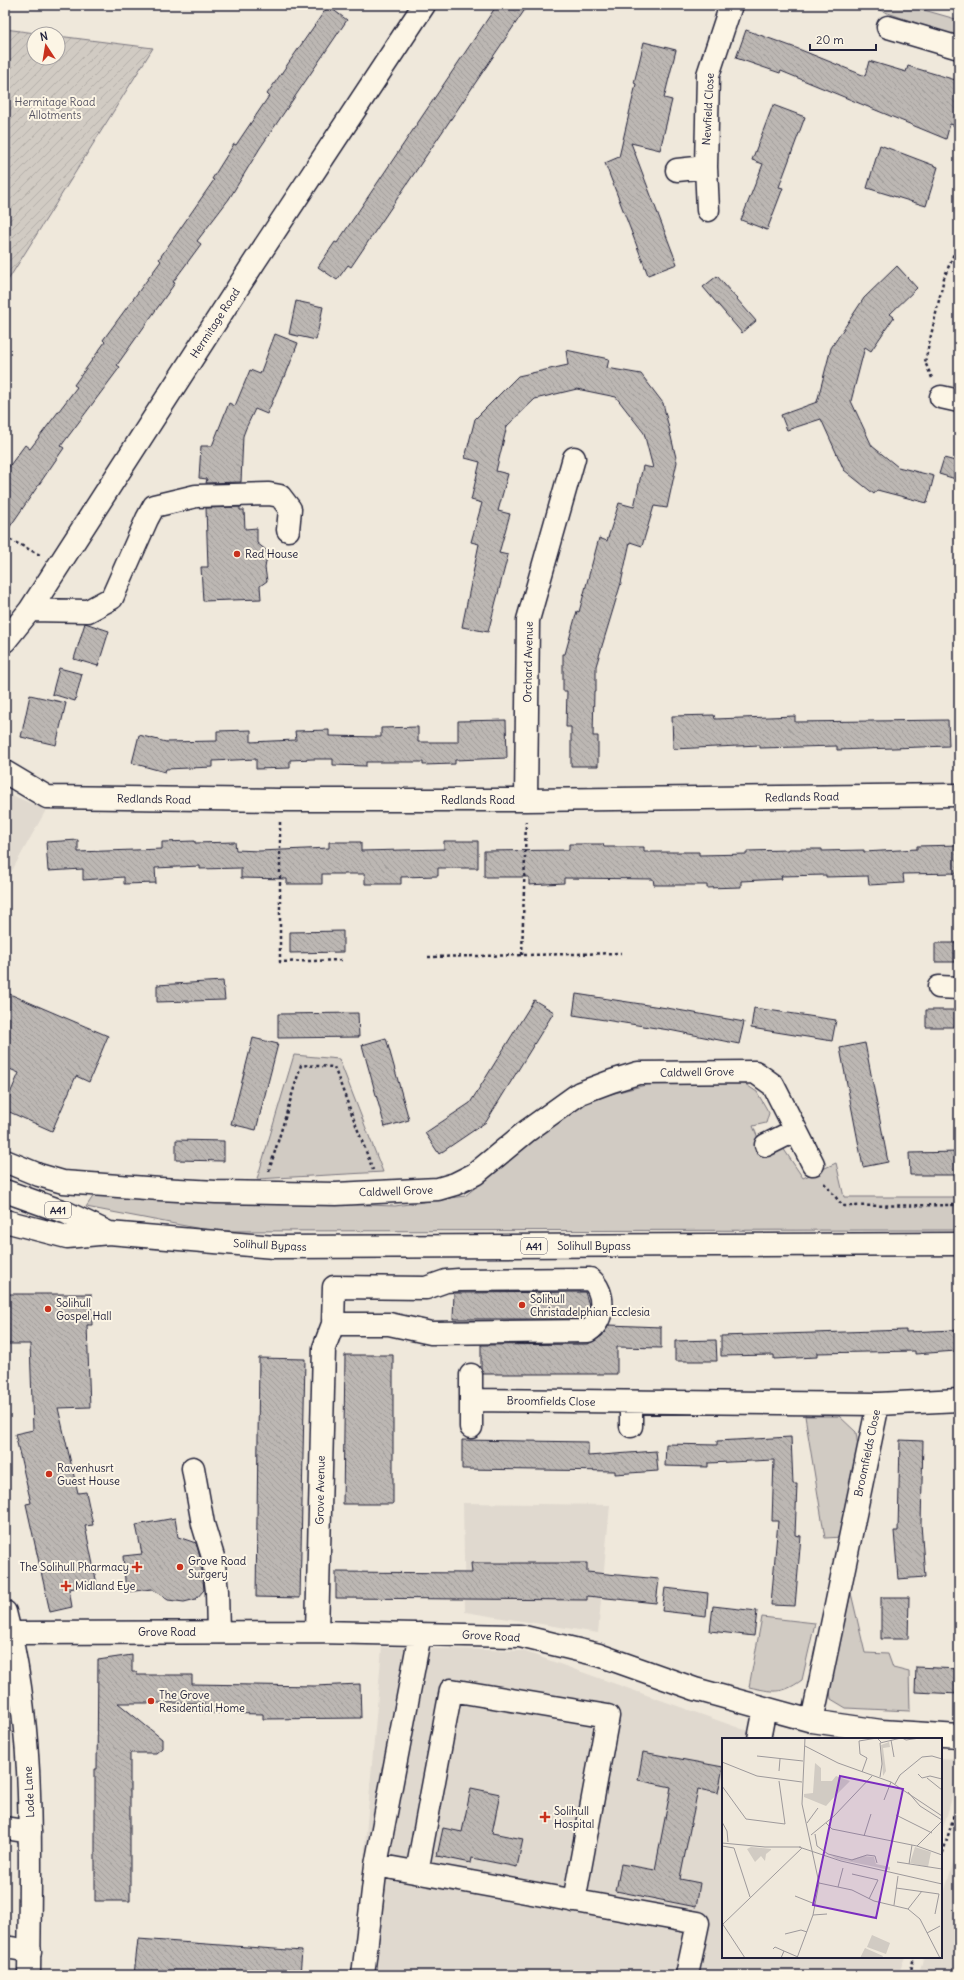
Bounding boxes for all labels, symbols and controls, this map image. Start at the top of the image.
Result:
north arrow [26,26,66,66]
scale bar [810,26,876,52]
text: N [39,29,49,44]
text: 20 m [816,32,844,47]
street label: Newfield Close [699,72,717,146]
park label: Hermitage Road Allotments [15,95,96,122]
street label: Hermitage Road [187,285,243,361]
place label: Red House [245,547,298,561]
marker: Red House [232,549,242,559]
street label: Orchard Avenue [520,621,536,703]
street label: Redlands Road [765,789,840,805]
street label: Redlands Road [117,791,192,807]
street label: Redlands Road [441,793,516,807]
street label: Caldwell Grove [660,1064,734,1080]
street label: Caldwell Grove [359,1183,433,1199]
road number: A41 [45,1202,71,1218]
street label: Solihull Bypass [233,1236,307,1254]
road number: A41 [521,1238,547,1254]
street label: Solihull Bypass [557,1239,631,1253]
place label: Solihull Christadelphian Ecclesia [530,1292,650,1319]
place label: Solihull Gospel Hall [56,1296,112,1323]
marker: Solihull Christadelphian Ecclesia [517,1300,527,1310]
marker: Solihull Gospel Hall [43,1304,53,1314]
street label: Broomfields Close [506,1393,596,1409]
street label: Broomfields Close [851,1408,883,1498]
street label: Grove Avenue [312,1455,328,1525]
place label: Ravenhusrt Guest House [57,1461,120,1488]
marker: Ravenhusrt Guest House [44,1469,54,1479]
place label: Grove Road Surgery [188,1554,247,1581]
place label: The Solihull Pharmacy [19,1560,129,1574]
marker: The Solihull Pharmacy [132,1562,142,1572]
marker: Grove Road Surgery [175,1562,185,1572]
place label: Midland Eye [75,1579,136,1593]
marker: Midland Eye [60,1580,72,1592]
street label: Grove Road [138,1625,197,1639]
street label: Grove Road [462,1627,521,1645]
place label: The Grove Residential Home [159,1688,245,1715]
marker: The Grove Residential Home [146,1696,156,1706]
inset map [722,1738,942,1958]
street label: Lode Lane [21,1766,37,1818]
place label: Solihull Hospital [554,1804,594,1831]
marker: Solihull Hospital [539,1811,551,1823]

